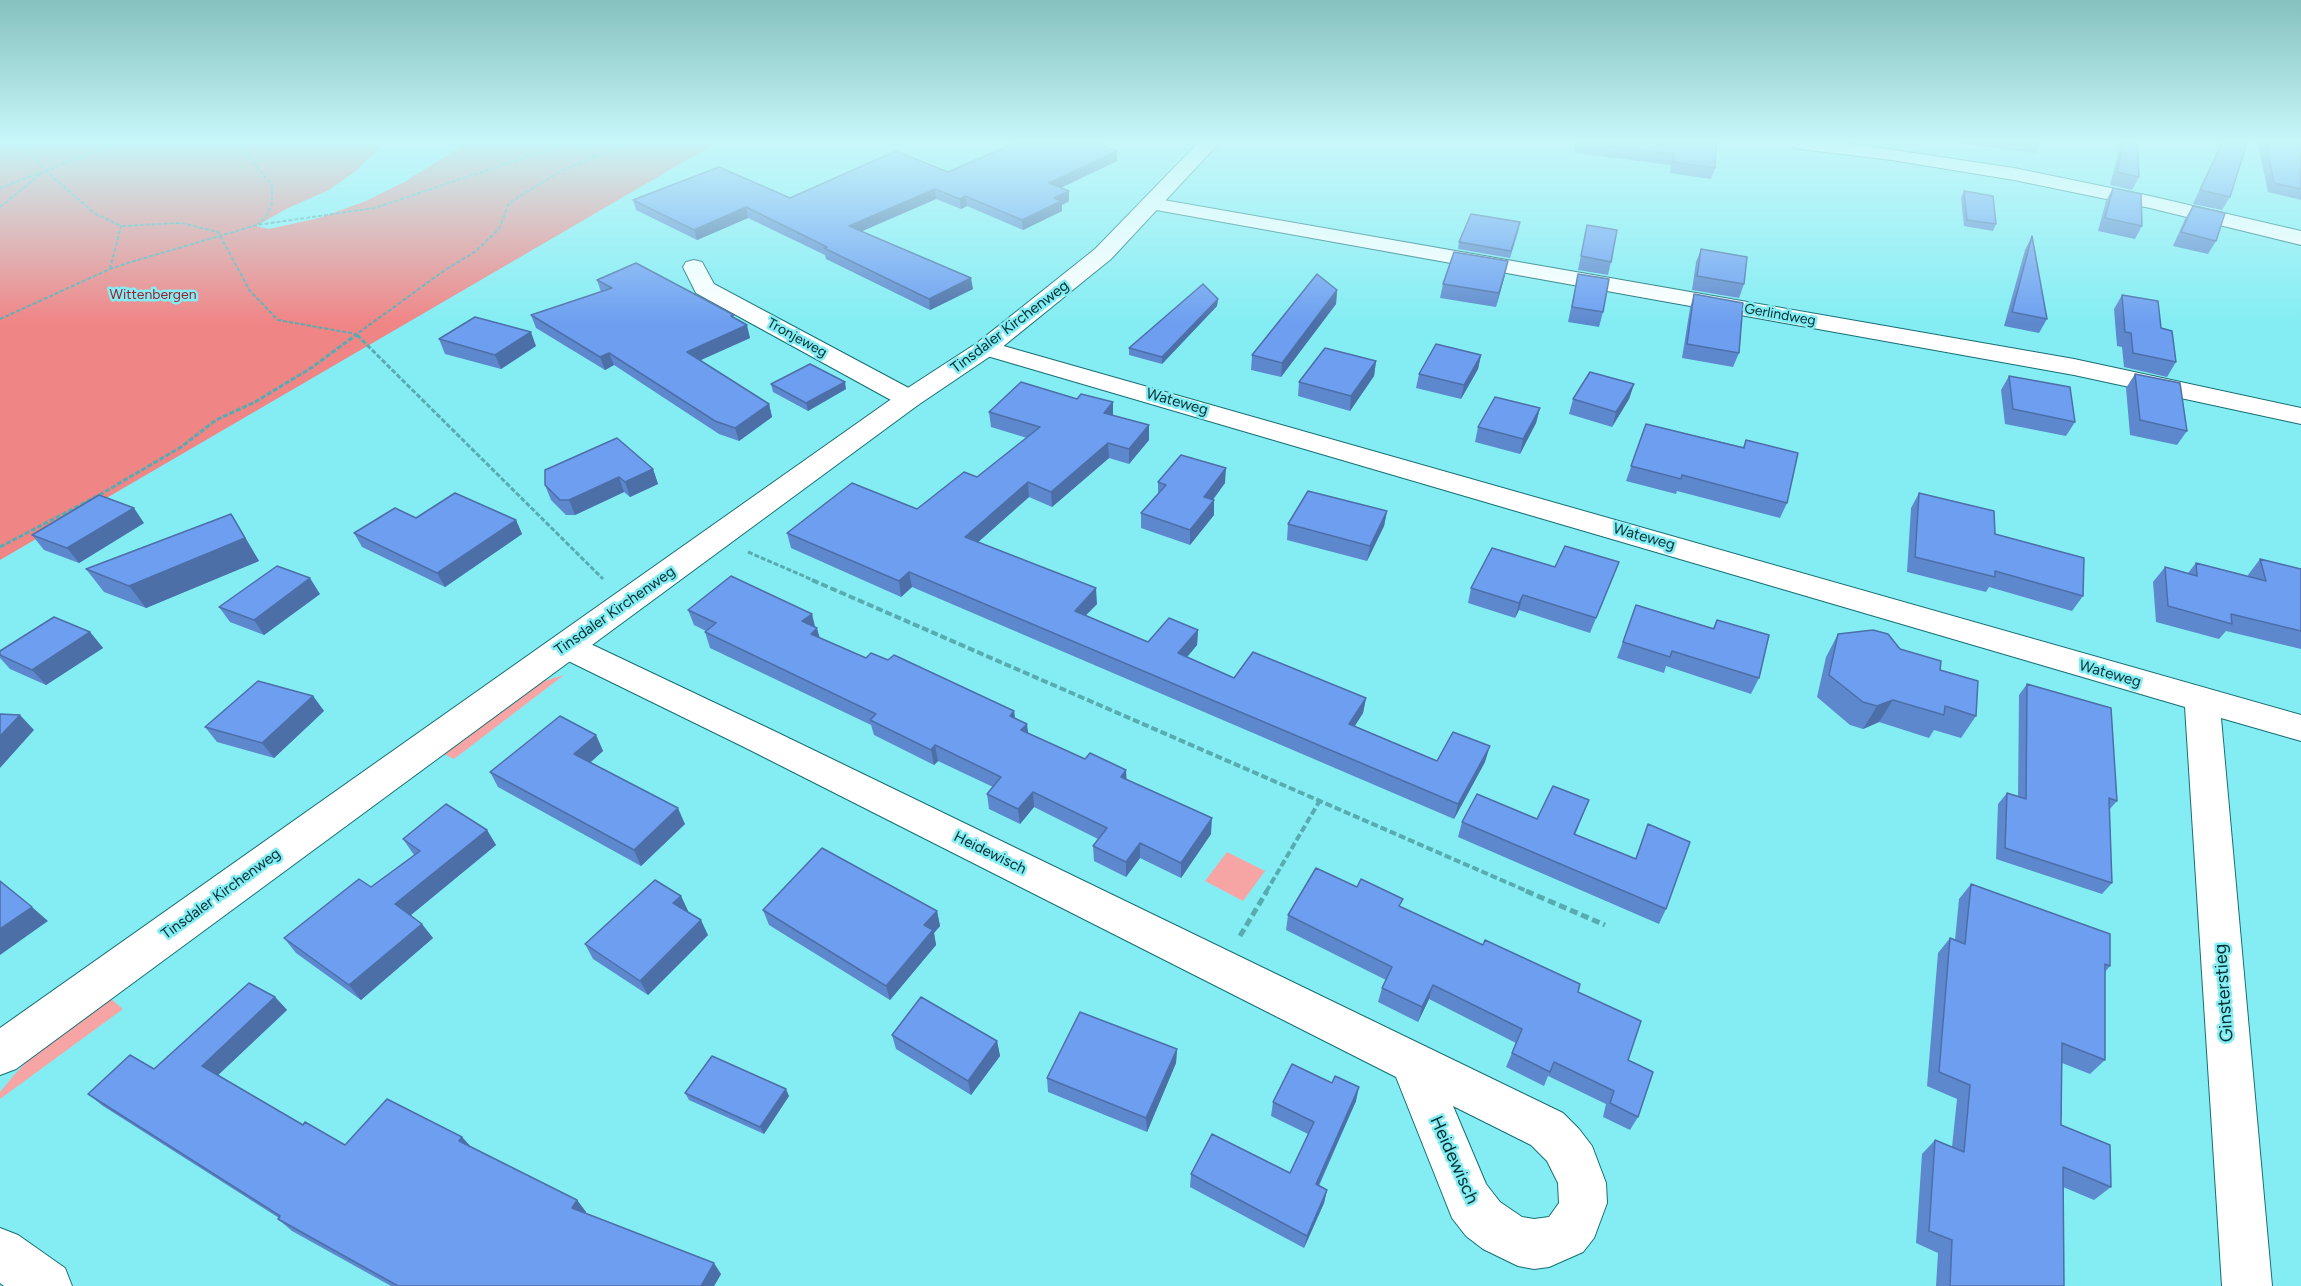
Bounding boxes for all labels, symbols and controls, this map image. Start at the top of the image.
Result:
street label: Tinsdaler Kirchenweg [947,277,1073,377]
park label: Wittenbergen [110,287,196,303]
street label: Gerlindweg [1743,300,1817,330]
street label: Tronjeweg [764,315,830,361]
street label: Wateweg [1144,385,1210,419]
street label: Wateweg [1611,520,1677,554]
street label: Tinsdaler Kirchenweg [551,563,679,659]
street label: Wateweg [2077,657,2143,691]
street label: Heidewisch [951,828,1029,878]
street label: Tinsdaler Kirchenweg [158,845,284,943]
street label: Ginsterstieg [2210,943,2238,1043]
street label: Heidewisch [1425,1113,1483,1207]

